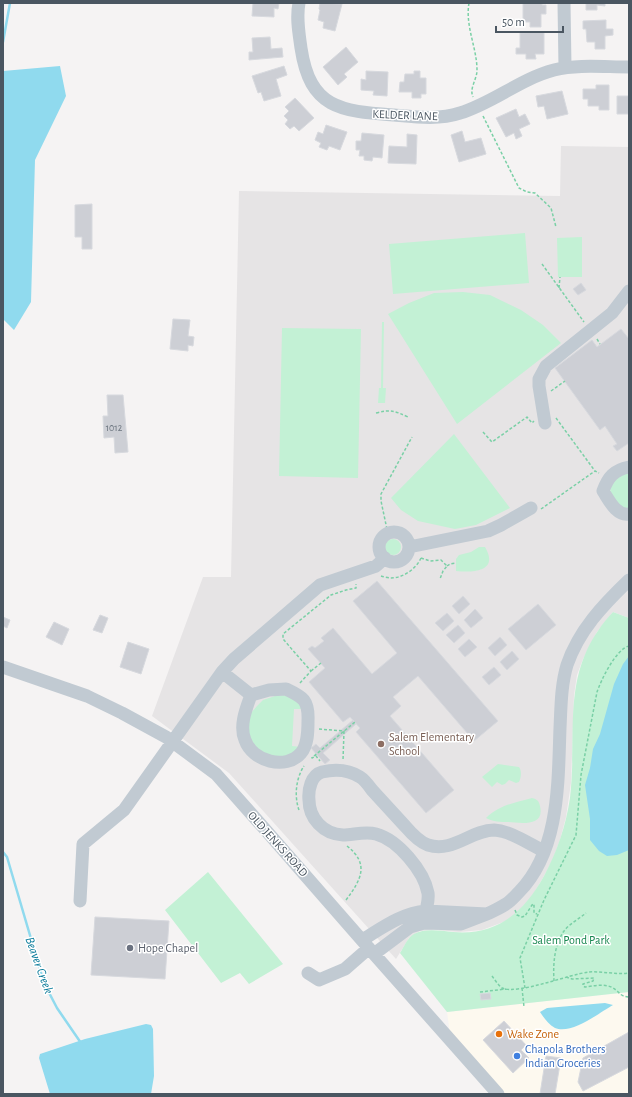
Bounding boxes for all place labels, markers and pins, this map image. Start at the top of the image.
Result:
place label: Salem Elementary School [389,731,474,757]
marker: Salem Elementary School [376,739,386,749]
place label: Hope Chapel [138,942,198,954]
marker: Hope Chapel [125,943,135,953]
place label: Wake Zone [507,1028,559,1040]
marker: Wake Zone [494,1029,504,1039]
place label: Chapola Brothers Indian Groceries [525,1043,606,1069]
marker: Chapola Brothers Indian Groceries [512,1051,522,1061]

